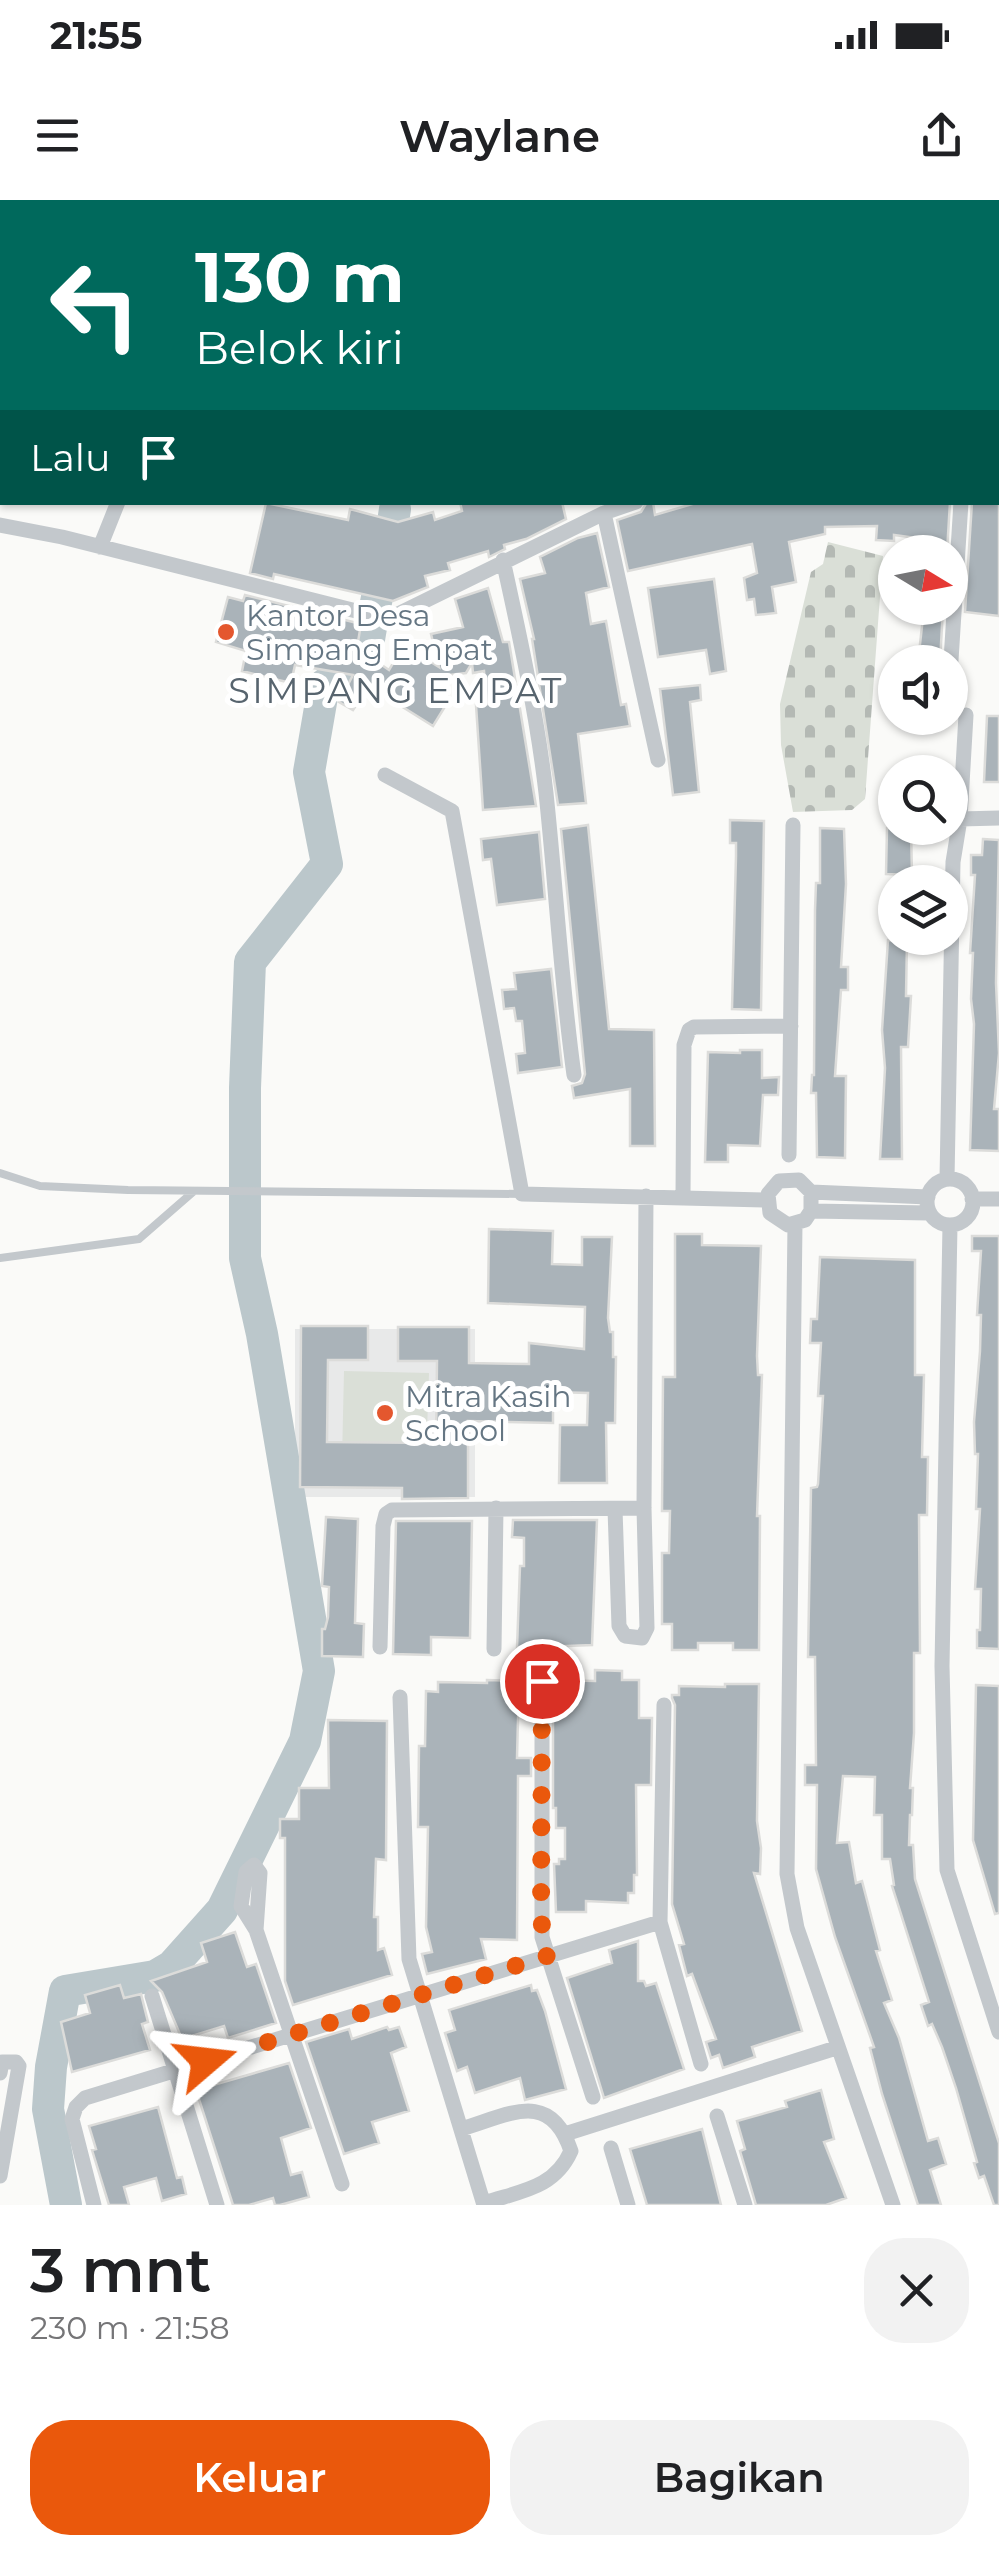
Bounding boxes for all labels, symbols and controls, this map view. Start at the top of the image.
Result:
text: 21:55 [50,12,142,59]
icon: menu [30,108,85,163]
text: Waylane [399,108,600,163]
icon: share [914,108,969,163]
text: 130 m [195,234,405,320]
icon: left [30,240,160,370]
text: Belok kiri [195,320,404,375]
icon: arrive [131,430,186,485]
text: Lalu [30,434,111,481]
north arrow [878,535,968,625]
map controls [878,535,968,955]
place label: Kantor Desa Simpang Empat [246,597,493,668]
marker: Kantor Desa Simpang Empat [215,621,237,643]
button: sound [878,645,968,735]
district label: SIMPANG EMPAT [228,669,564,712]
button: search [878,755,968,845]
button: layers [878,865,968,955]
place label: Mitra Kasih School [405,1378,572,1449]
marker: Mitra Kasih School [374,1402,396,1424]
pin [500,1639,585,1724]
icon: arrive [515,1654,570,1709]
position arrow [154,2009,258,2113]
text: 3 mnt [30,2234,211,2307]
button: close [864,2238,969,2343]
text: 230 m · 21:58 [30,2308,230,2347]
button: Keluar [30,2420,490,2535]
button: Bagikan [510,2420,969,2535]

